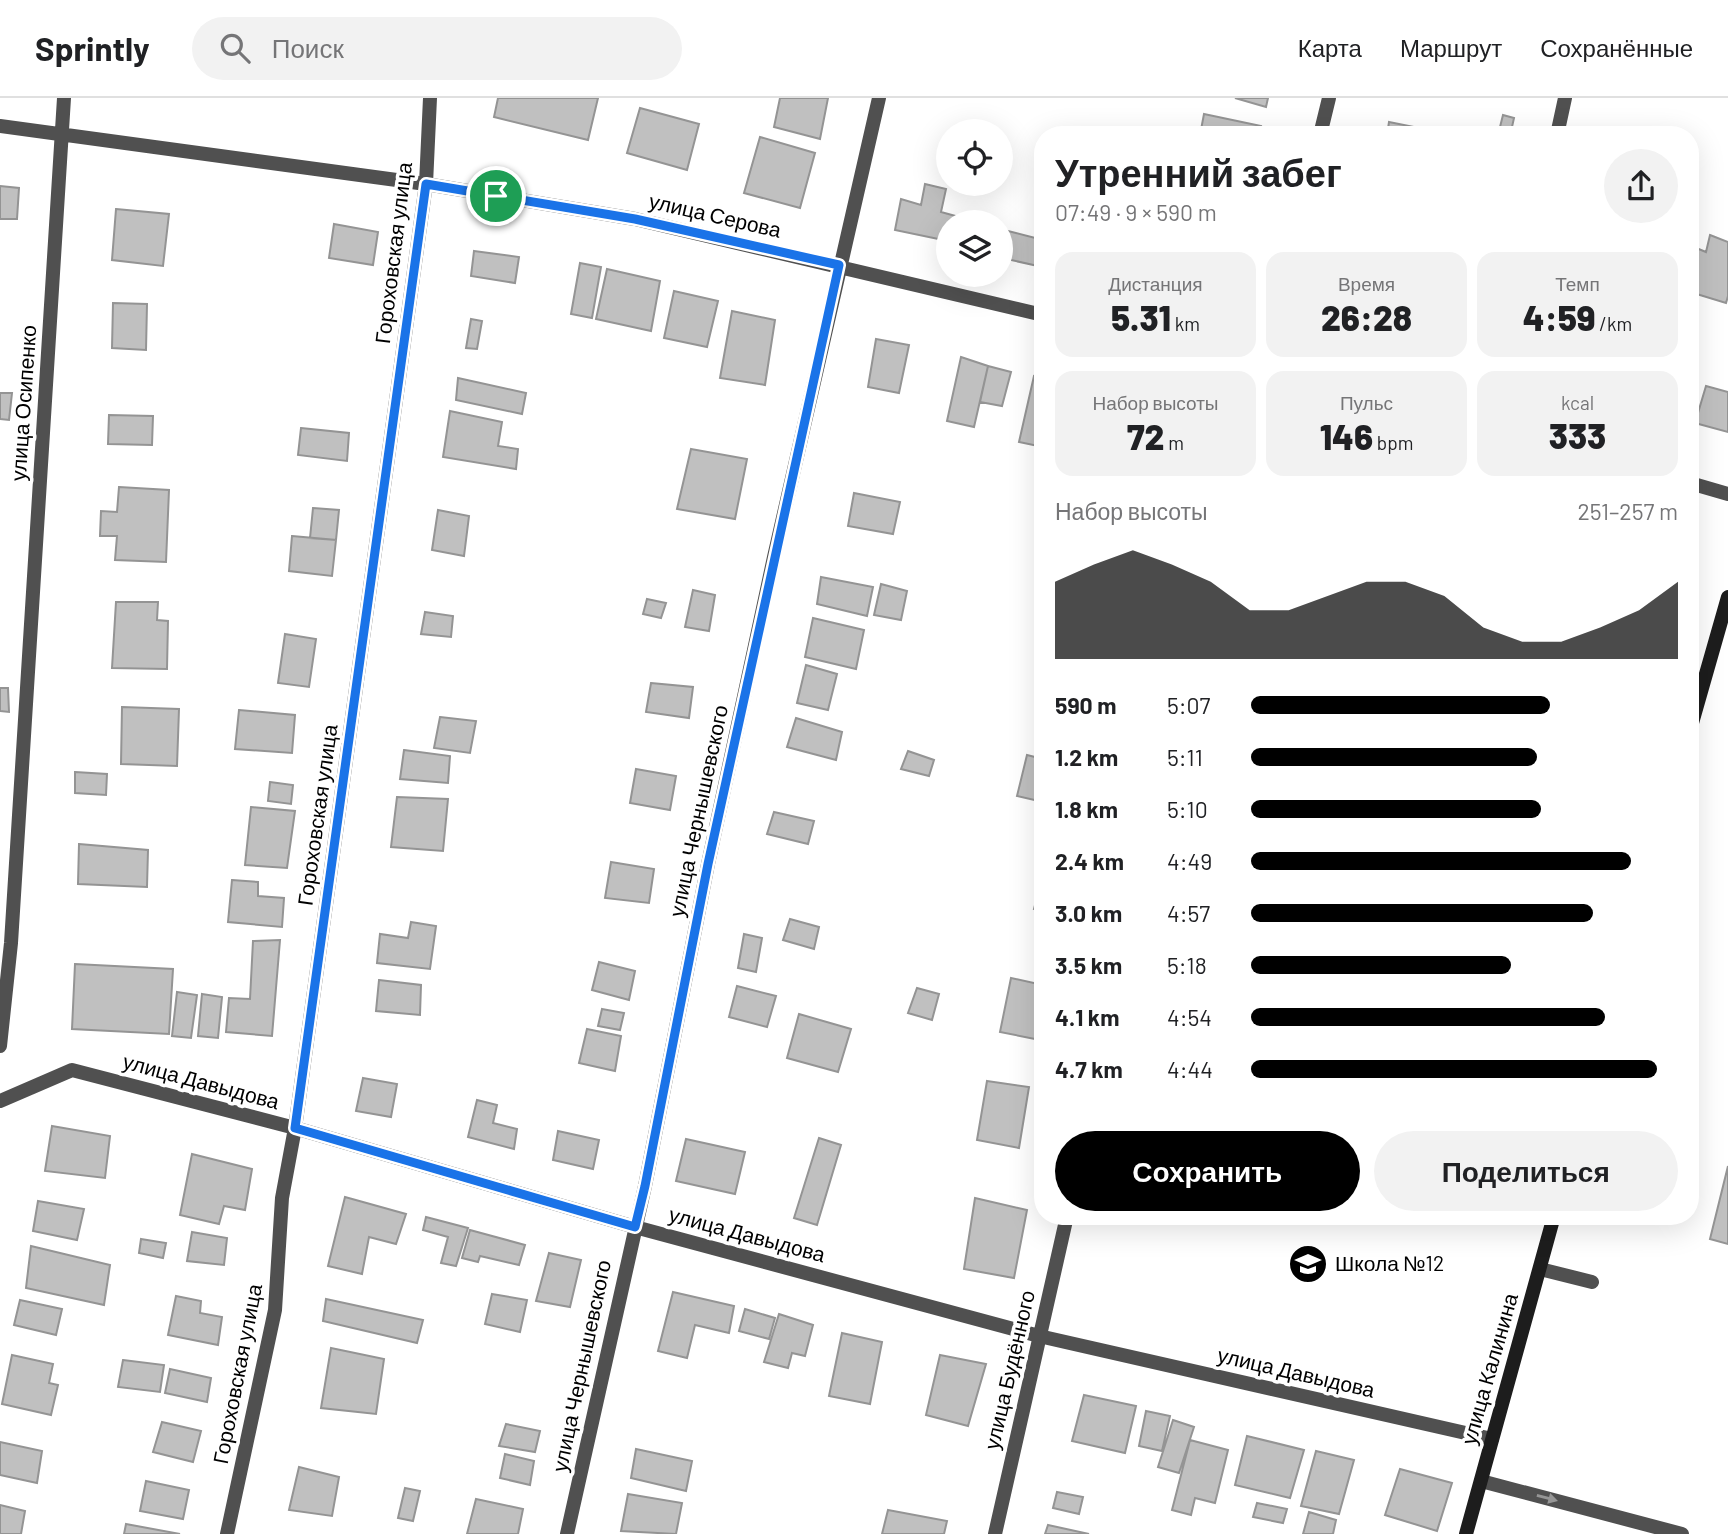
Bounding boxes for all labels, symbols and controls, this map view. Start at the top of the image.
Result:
search box [192,17,682,80]
text: Sprintly [35,28,150,68]
icon: search [216,29,254,67]
text: Поиск [272,32,344,63]
text: Карта [1298,33,1362,62]
text: Маршрут [1400,33,1502,62]
text: Сохранённые [1540,33,1693,62]
map controls [936,119,1013,287]
button: locate [936,119,1013,196]
text: Утренний забег [1055,149,1342,195]
button: share [1604,149,1678,223]
street label: Гороховская улица [369,160,416,345]
pin [466,166,526,226]
icon: arrive [477,177,515,215]
street label: улица Серова [647,187,784,242]
text: 07:49 · 9 × 590 m [1055,198,1217,226]
button: layers [936,210,1013,287]
text: Дистанция [1108,272,1203,295]
text: Время [1338,272,1395,295]
text: Темп [1555,272,1600,295]
text: 5.31 [1111,296,1171,338]
text: 26:28 [1321,296,1412,338]
text: 4:59 [1523,296,1596,338]
text: km [1171,312,1200,335]
text: /km [1596,312,1632,335]
street label: улица Осипенко [5,324,40,482]
text: Набор высоты [1092,391,1219,414]
text: Пульс [1340,391,1393,414]
text: kcal [1561,391,1594,414]
text: 333 [1549,414,1606,456]
text: 72 [1127,415,1165,457]
text: 146 [1320,415,1373,457]
text: m [1165,431,1184,454]
text: bpm [1373,431,1413,454]
text: Набор высоты [1055,497,1208,525]
text: 251–257 m [1577,497,1678,525]
text: 590 m [1055,691,1117,719]
text: 5:07 [1167,691,1211,719]
street label: улица Чернышевского [663,702,732,919]
street label: Гороховская улица [291,722,342,907]
text: 1.2 km [1055,743,1118,771]
text: 5:11 [1167,743,1203,771]
text: 1.8 km [1055,795,1118,823]
text: 5:10 [1167,795,1208,823]
text: 2.4 km [1055,847,1124,875]
text: 4:49 [1167,847,1212,875]
text: 3.0 km [1055,899,1122,927]
text: 4:57 [1167,899,1210,927]
text: 3.5 km [1055,951,1122,979]
text: 5:18 [1167,951,1207,979]
text: 4.1 km [1055,1003,1119,1031]
text: 4:54 [1167,1003,1212,1031]
street label: улица Давыдова [121,1048,282,1113]
text: 4.7 km [1055,1055,1123,1083]
text: 4:44 [1167,1055,1213,1083]
button: Сохранить [1055,1131,1360,1211]
button: Поделиться [1374,1131,1678,1211]
street label: улица Давыдова [667,1201,828,1266]
school or university icon: Школа №12 [1287,1243,1329,1285]
place label: Школа №12 [1335,1250,1444,1275]
street label: улица Чернышевского [546,1257,615,1474]
street label: Гороховская улица [207,1281,266,1466]
street label: улица Будённого [978,1288,1039,1452]
street label: улица Калинина [1455,1290,1522,1447]
street label: улица Давыдова [1215,1341,1378,1402]
one-way arrow [1536,1493,1558,1504]

